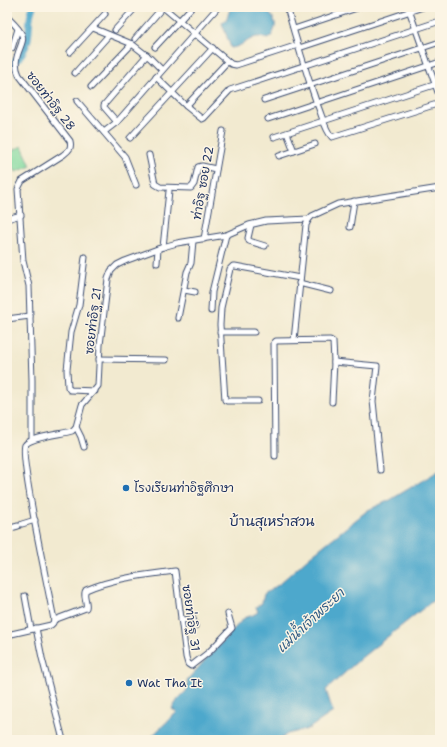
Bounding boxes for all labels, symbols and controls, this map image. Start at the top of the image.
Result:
street label: ซอยท่าอิฐ 28 [23,68,79,134]
street label: ท่าอิฐ ซอย 22 [189,145,217,221]
street label: ซอยท่าอิฐ 21 [81,287,105,355]
place label: โรงเรียนท่าอิฐศึกษา [134,480,234,496]
marker: โรงเรียนท่าอิฐศึกษา [121,483,131,493]
district label: บ้านสุเหร่าสวน [229,512,315,531]
water label: แม่น้ำเจ้าพระยา [270,581,349,656]
street label: ซอยท่าอิฐ 31 [178,584,204,652]
place label: Wat Tha It [137,675,202,691]
marker: Wat Tha It [124,678,134,688]

